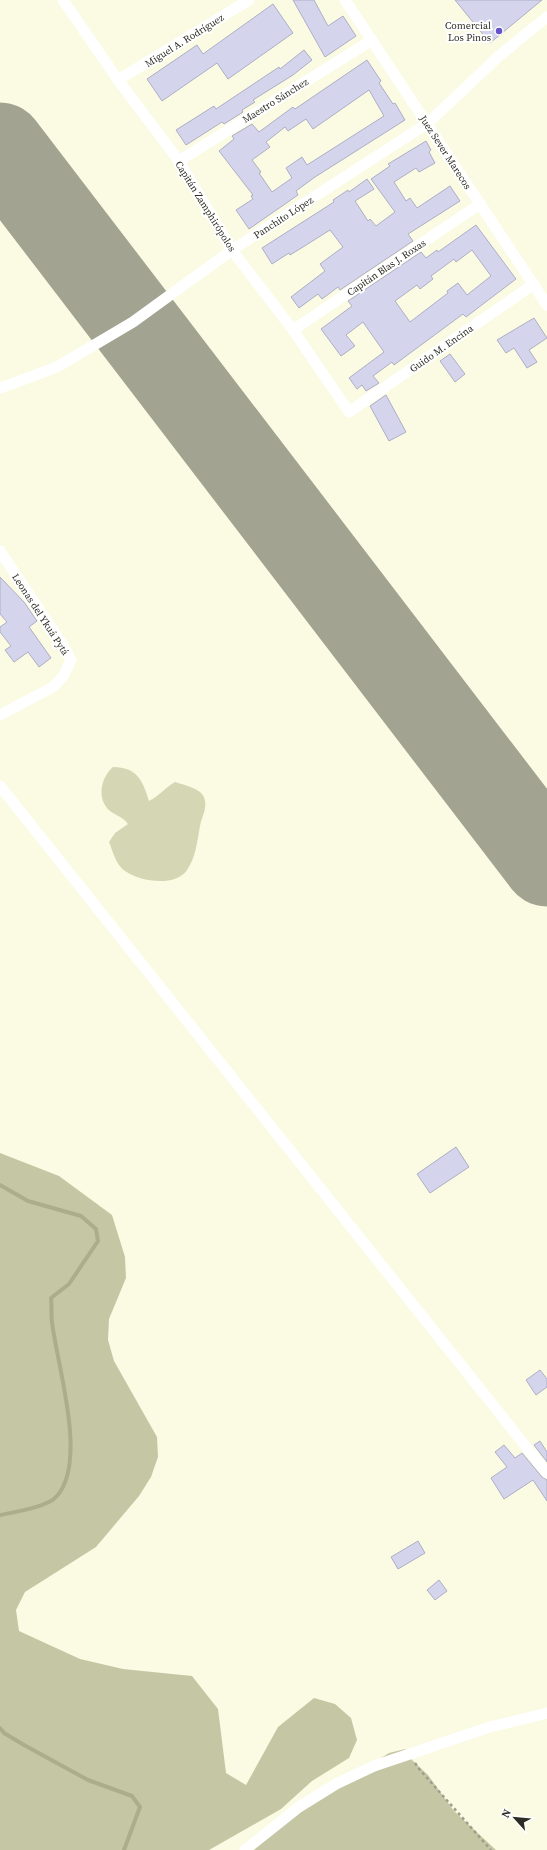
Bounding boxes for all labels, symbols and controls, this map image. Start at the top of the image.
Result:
street label: Miguel A. Rodríguez [142,11,226,70]
place label: Comercial Los Pinos [445,19,491,44]
marker: Comercial Los Pinos [494,26,504,36]
street label: Maestro Sánchez [240,75,311,126]
street label: Juez Sever Marecos [416,112,474,192]
street label: Capitán Zamphirópolos [172,159,239,254]
street label: Panchito López [251,193,316,242]
street label: Capitán Blas J. Roxas [344,236,428,299]
street label: Guido M. Encina [407,321,476,375]
street label: Leonas del Ykuá Pytá [9,571,72,658]
north arrow [495,1798,535,1838]
text: N [498,1807,515,1821]

